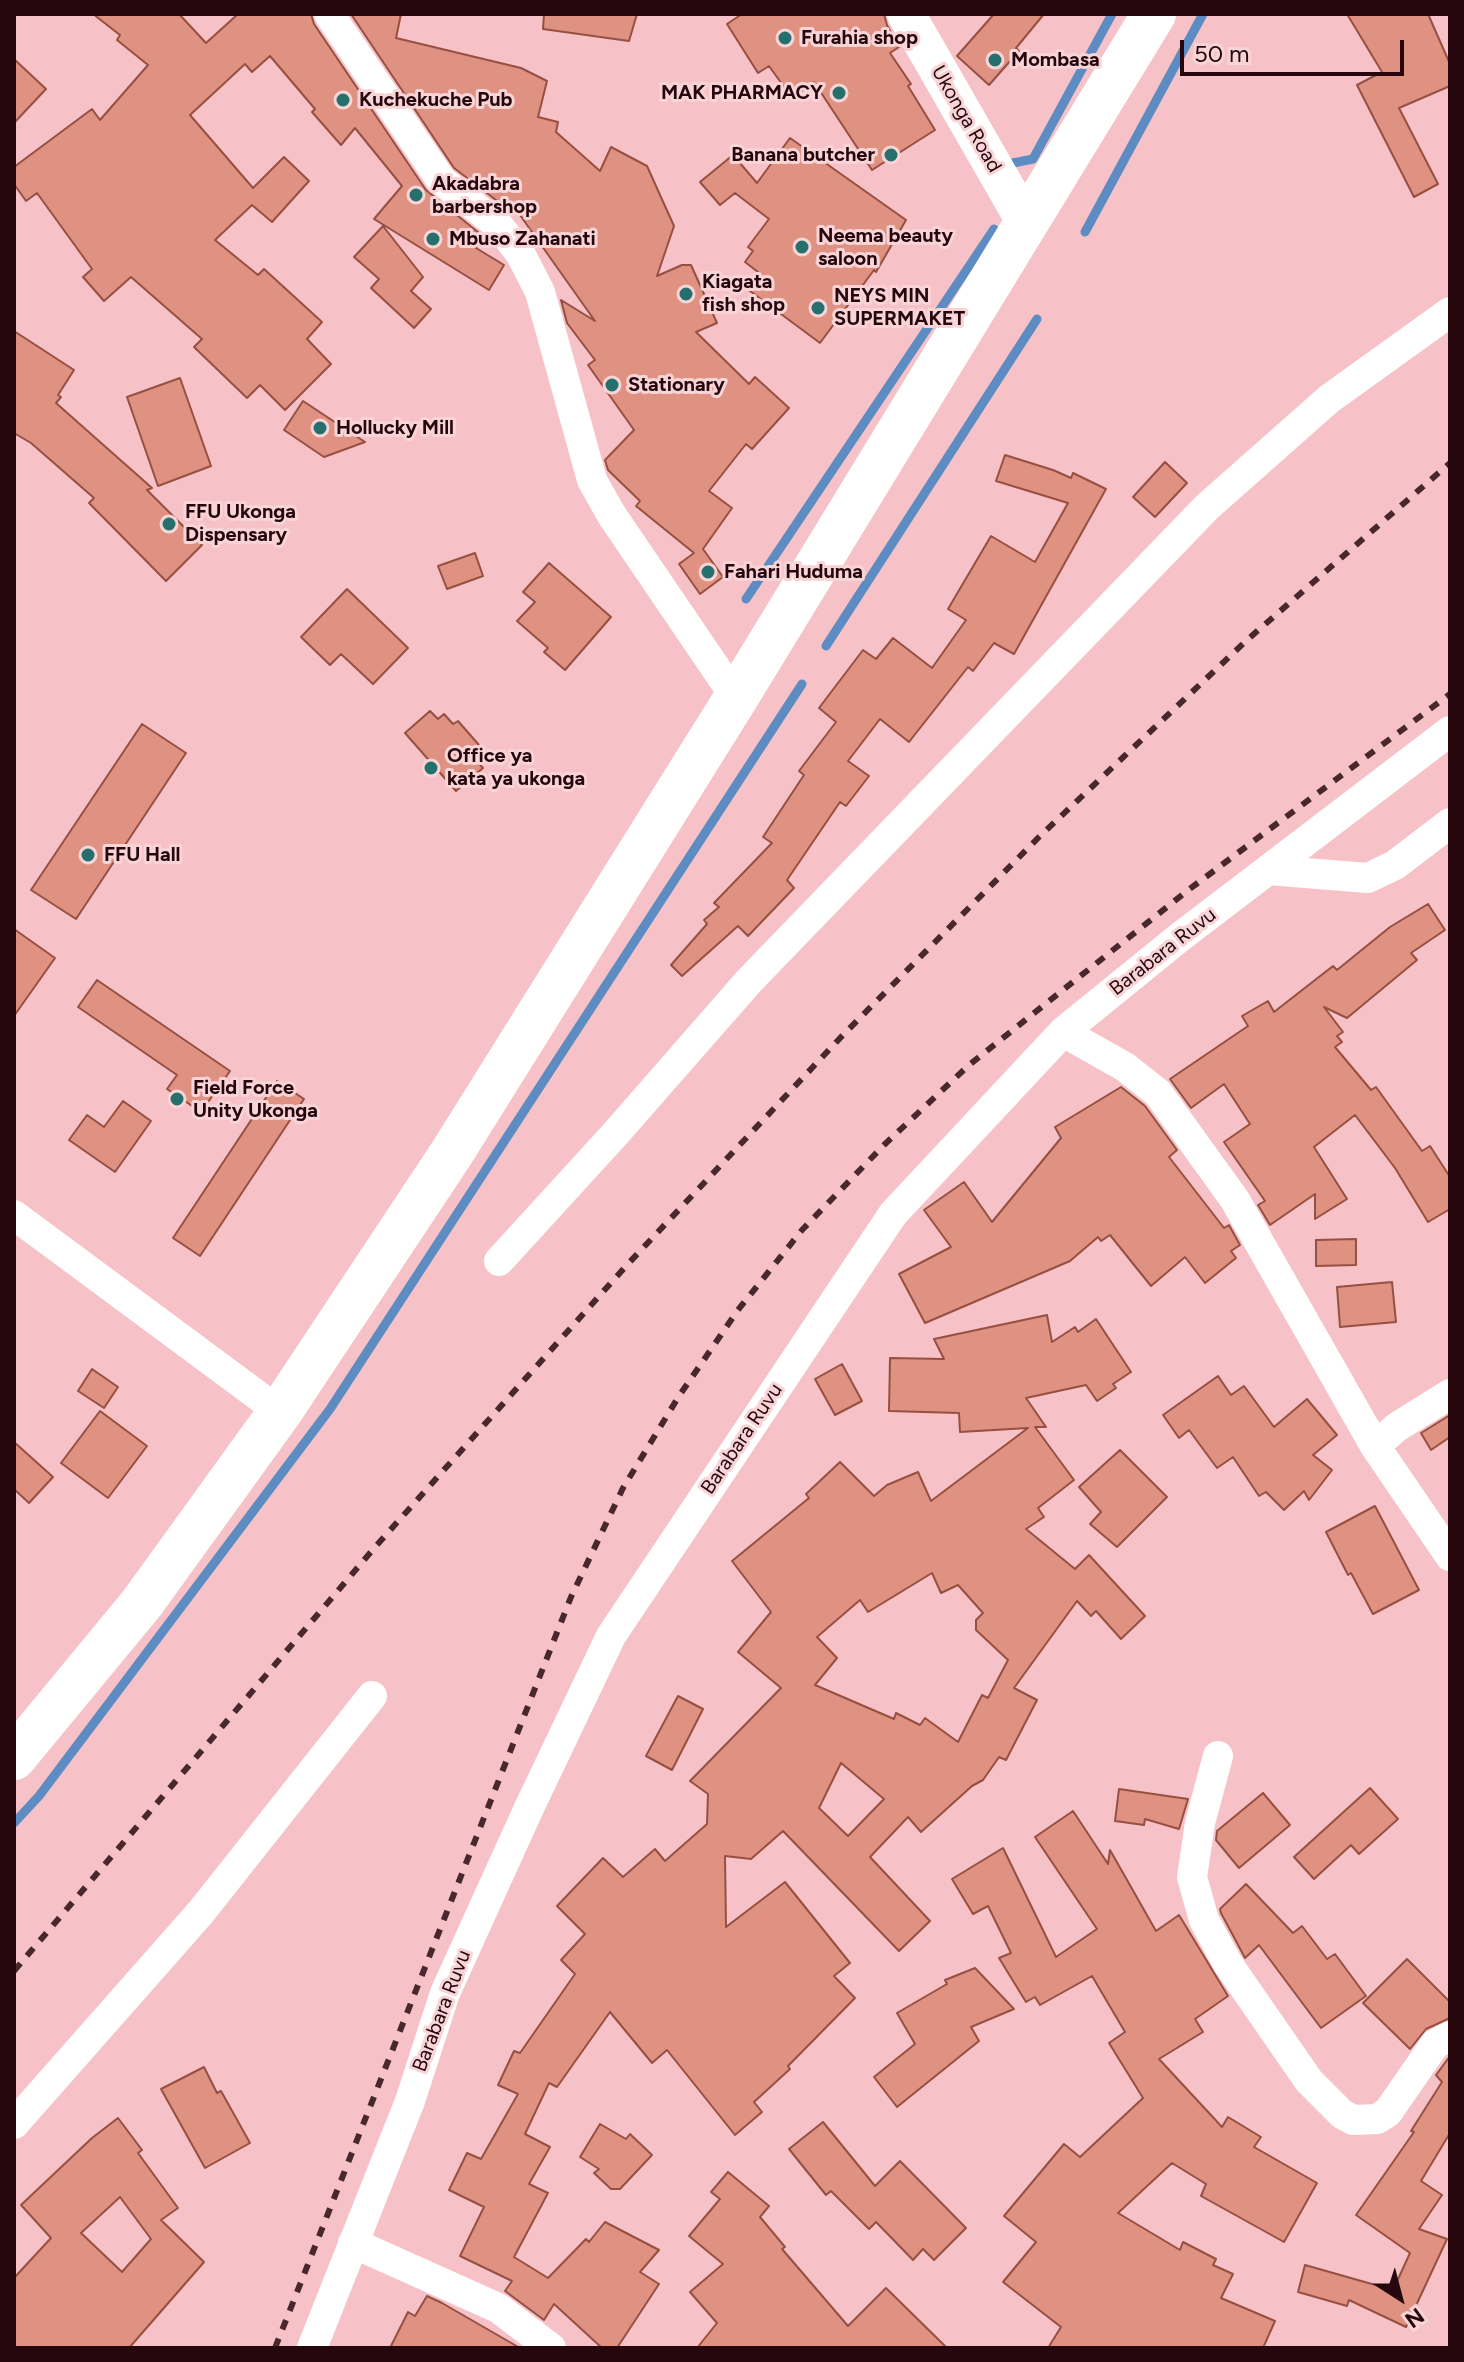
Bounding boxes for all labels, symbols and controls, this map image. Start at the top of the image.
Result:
scale bar [1184,24,1408,74]
place label: Furahia shop [801,26,918,50]
marker: Furahia shop [776,29,794,47]
text: 50 m [1194,39,1250,68]
place label: Mombasa [1011,48,1100,72]
marker: Mombasa [986,51,1004,69]
street label: Ukonga Road [926,61,1006,177]
place label: MAK PHARMACY [661,81,823,105]
marker: MAK PHARMACY [830,84,848,102]
place label: Kuchekuche Pub [359,88,513,112]
marker: Kuchekuche Pub [334,91,352,109]
place label: Banana butcher [731,143,875,167]
marker: Banana butcher [882,146,900,164]
place label: Akadabra barbershop [432,172,537,219]
marker: Akadabra barbershop [407,186,425,204]
place label: Neema beauty saloon [818,224,953,271]
place label: Mbuso Zahanati [449,227,596,251]
marker: Mbuso Zahanati [424,230,442,248]
marker: Neema beauty saloon [793,238,811,256]
place label: Kiagata fish shop [702,270,785,317]
place label: NEYS MIN SUPERMAKET [834,284,965,331]
marker: Kiagata fish shop [677,285,695,303]
marker: NEYS MIN SUPERMAKET [809,299,827,317]
place label: Stationary [628,373,725,397]
marker: Stationary [603,376,621,394]
place label: Hollucky Mill [336,416,454,440]
marker: Hollucky Mill [311,419,329,437]
place label: FFU Ukonga Dispensary [185,500,296,547]
marker: FFU Ukonga Dispensary [160,515,178,533]
place label: Fahari Huduma [724,560,863,584]
marker: Fahari Huduma [699,563,717,581]
place label: Office ya kata ya ukonga [447,744,585,791]
marker: Office ya kata ya ukonga [422,759,440,777]
place label: FFU Hall [104,843,180,867]
marker: FFU Hall [79,846,97,864]
street label: Barabara Ruvu [1105,903,1221,1001]
place label: Field Force Unity Ukonga [193,1076,318,1123]
marker: Field Force Unity Ukonga [168,1090,186,1108]
street label: Barabara Ruvu [696,1379,788,1499]
street label: Barabara Ruvu [408,1947,476,2075]
north arrow [1360,2258,1440,2338]
text: N [1400,2302,1429,2334]

